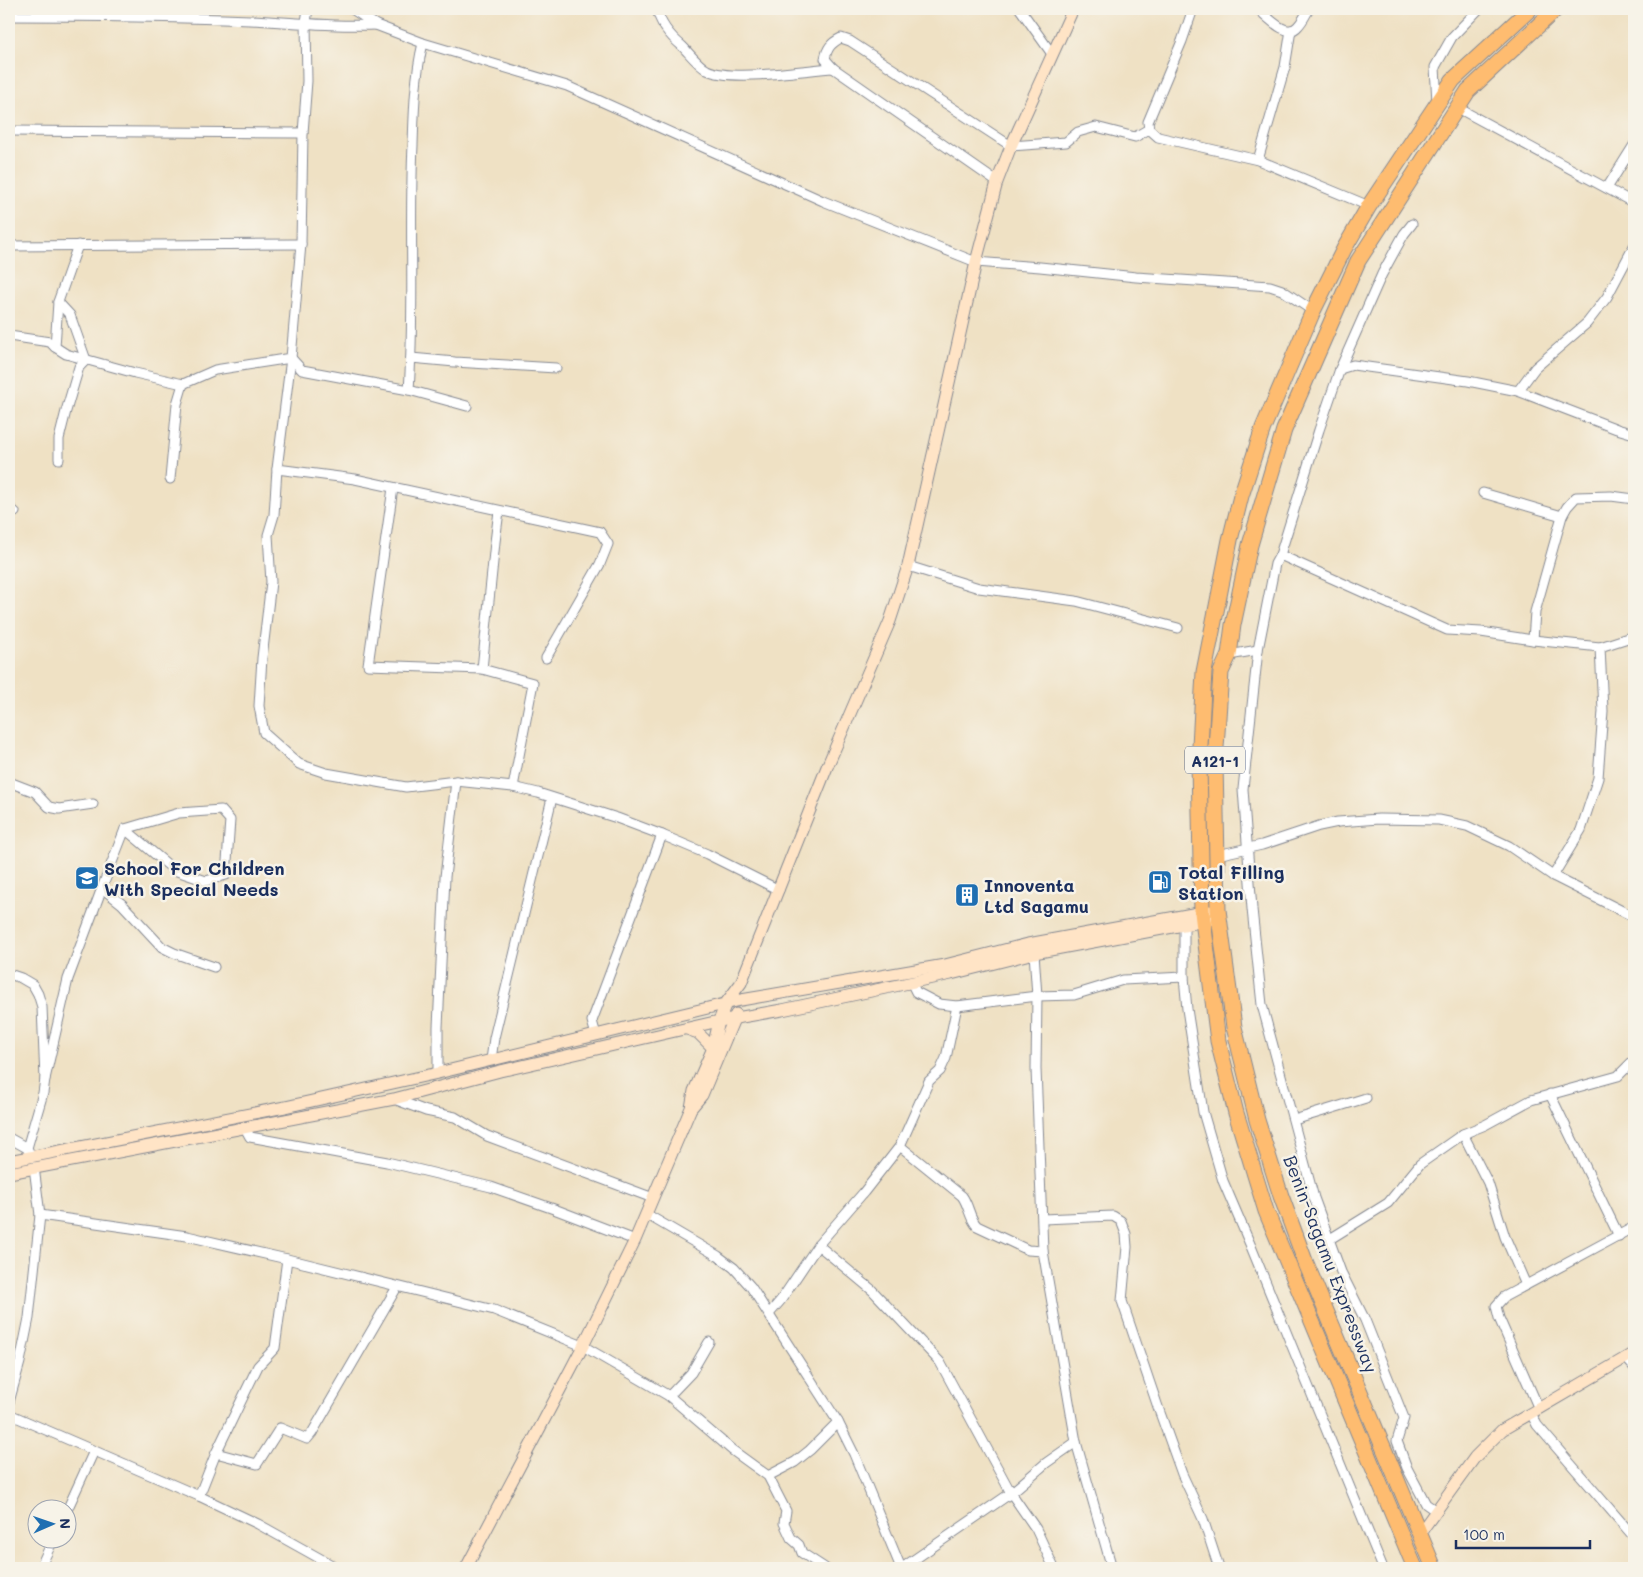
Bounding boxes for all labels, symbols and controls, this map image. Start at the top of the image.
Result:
road number: A121-1 [1185,746,1245,774]
place label: School For Children With Special Needs [104,856,285,901]
place label: Total Filling Station [1178,860,1285,905]
school or university icon: School For Children With Special Needs [74,865,100,891]
fuel station icon: Total Filling Station [1147,869,1173,895]
place label: Innoventa Ltd Sagamu [984,873,1089,918]
building icon: Innoventa Ltd Sagamu [954,882,980,908]
street label: Benin-Sagamu Expressway [1278,1152,1384,1376]
north arrow [28,1500,78,1550]
scale bar [1456,1517,1589,1549]
text: N [56,1518,75,1529]
text: 100 m [1463,1524,1505,1544]

